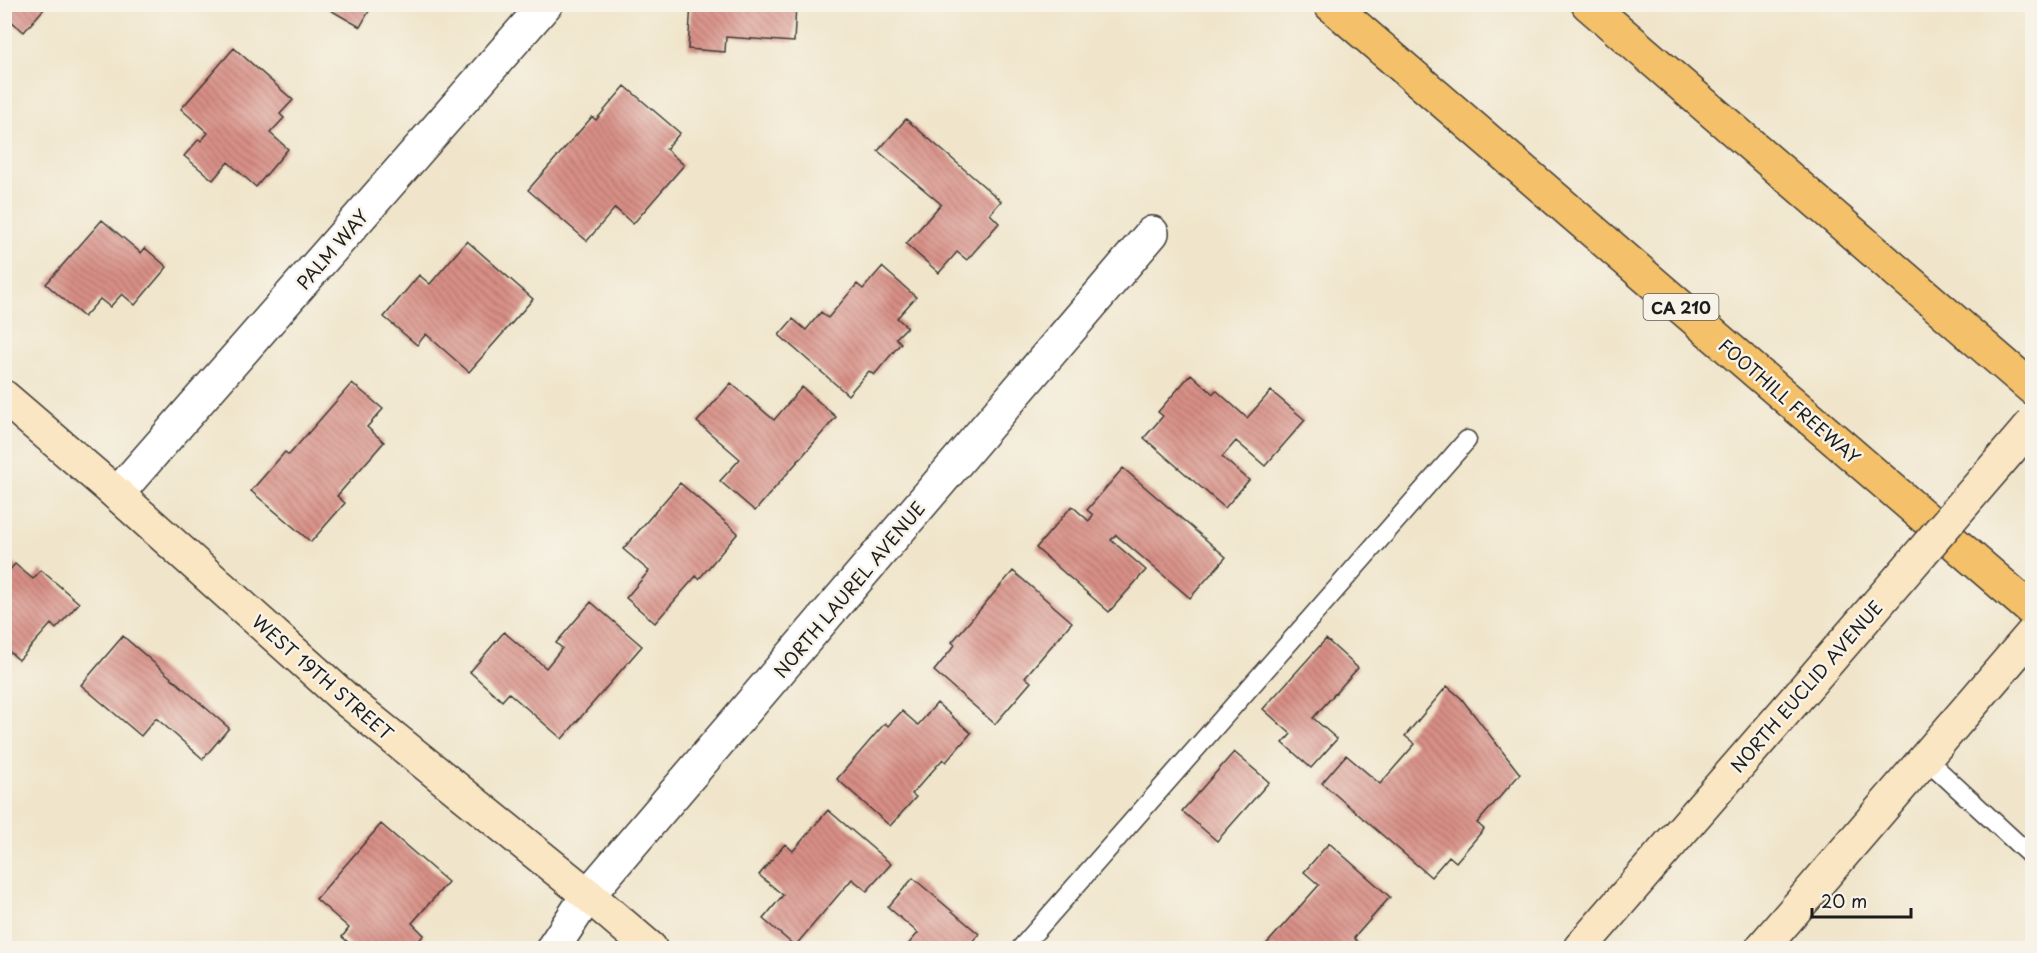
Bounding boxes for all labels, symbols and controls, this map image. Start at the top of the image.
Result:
street label: PALM WAY [290,203,375,295]
road number: CA 210 [1644,294,1718,320]
street label: FOOTHILL FREEWAY [1713,332,1867,471]
street label: NORTH LAUREL AVENUE [767,495,931,683]
street label: NORTH EUCLID AVENUE [1724,594,1888,778]
street label: WEST 19TH STREET [246,608,400,746]
scale bar [1812,881,1911,919]
text: 20 m [1821,887,1867,914]

